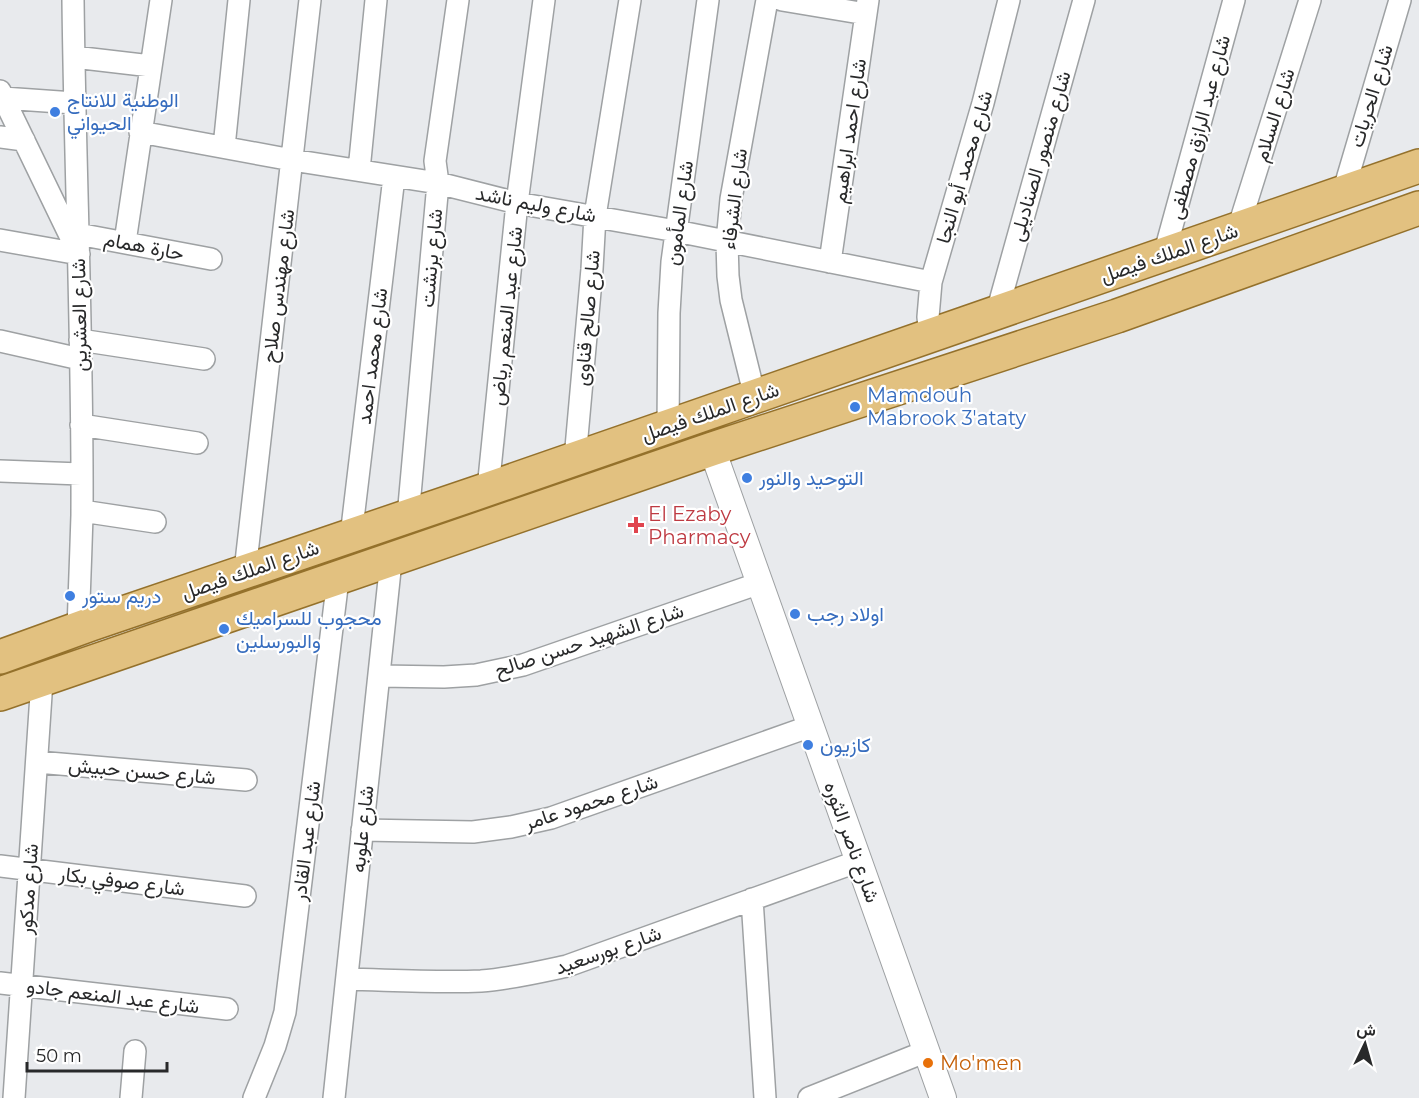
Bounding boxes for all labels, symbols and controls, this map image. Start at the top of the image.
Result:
street label: شارع عبد الرازق مصطفى [1163,32,1237,222]
street label: شارع الحريات [1344,42,1400,151]
street label: شارع احمد ابراهيم [827,57,873,205]
street label: شارع السلام [1248,65,1302,165]
street label: شارع منصور الصناديلى [1004,68,1078,244]
place label: الوطنية للانتاج الحيواني [67,88,179,140]
street label: شارع محمد أبو النجا [931,88,999,247]
marker: الوطنية للانتاج الحيواني [48,105,62,119]
street label: شارع الشرفاء [716,147,754,251]
street label: شارع المأمون [660,159,700,267]
street label: شارع وليم ناشد [473,181,598,229]
street label: شارع مهندس صلاح [257,208,301,364]
street label: شارع برنشت [415,208,449,308]
street label: شارع الملك فيصل [1097,218,1242,290]
street label: شارع عبد المنعم رياض [485,225,529,407]
street label: حارة همام [102,226,186,266]
street label: شارع صالح قناوى [569,249,607,387]
street label: شارع العشرين [66,258,94,372]
street label: شارع محمد احمد [352,286,394,426]
street label: شارع الملك فيصل [638,377,783,449]
place label: Mamdouh Mabrook 3'ataty [867,383,1026,430]
marker: Mamdouh Mabrook 3'ataty [848,400,862,414]
place label: التوحيد والنور [758,466,864,491]
marker: التوحيد والنور [740,471,754,485]
place label: El Ezaby Pharmacy [648,502,751,549]
marker: El Ezaby Pharmacy [629,518,643,532]
street label: شارع الملك فيصل [178,535,323,607]
place label: دريم ستور [81,584,161,609]
marker: دريم ستور [63,589,77,603]
street label: شارع الشهيد حسن صالح [491,598,687,684]
place label: اولاد رجب [807,602,884,627]
place label: محجوب للسراميك والبورسلين [236,606,382,654]
marker: اولاد رجب [788,607,802,621]
marker: محجوب للسراميك والبورسلين [217,622,231,636]
place label: كازيون [820,733,871,758]
marker: كازيون [801,738,815,752]
street label: شارع حسن حبيش [67,753,217,791]
street label: شارع محمود عامر [520,769,661,837]
street label: شارع ناصر الثوره [817,778,885,907]
street label: شارع عبد القادر [287,780,327,904]
street label: شارع علوبه [345,784,380,874]
street label: شارع مدكور [13,843,45,936]
street label: شارع صوفي بكار [56,861,186,906]
street label: شارع بورسعيد [552,921,665,981]
street label: شارع عبد المنعم جادو [25,974,201,1020]
north arrow [1335,1014,1395,1074]
text: ش [1356,1019,1377,1040]
scale bar [27,1035,166,1073]
text: 50 m [36,1045,82,1067]
place label: Mo'men [940,1051,1022,1075]
marker: Mo'men [921,1056,935,1070]

